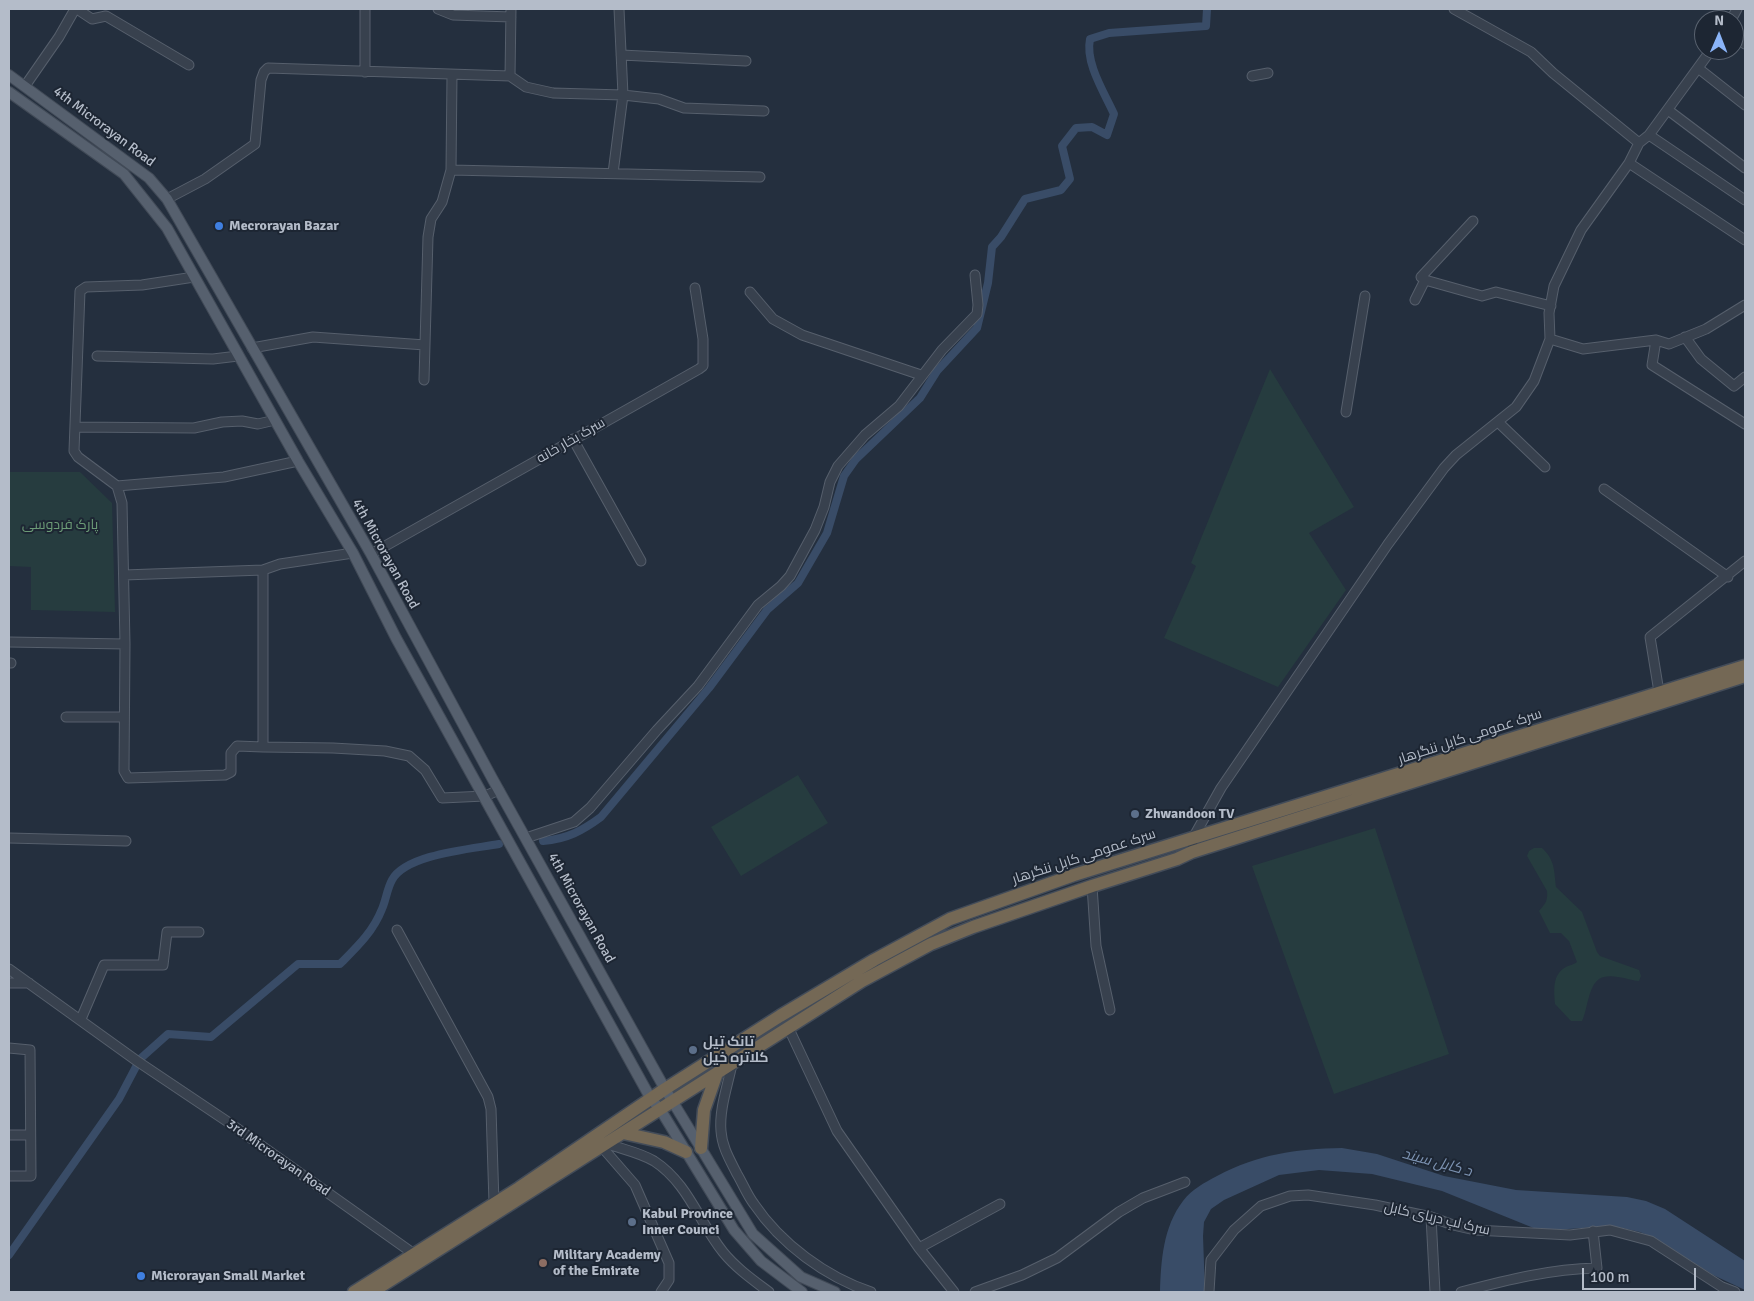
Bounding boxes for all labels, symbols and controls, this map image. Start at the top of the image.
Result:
north arrow [1694,10,1744,60]
text: N [1714,12,1724,29]
street label: 4th Microrayan Road [50,83,158,171]
place label: Mecrorayan Bazar [229,218,339,234]
marker: Mecrorayan Bazar [213,220,225,232]
street label: سرک بخار خانه [534,415,608,467]
street label: 4th Microrayan Road [348,496,422,612]
park label: پارک فردوسی [22,517,98,533]
street label: سرک عمومی کابل ننگرهار [1396,706,1544,768]
place label: Zhwandoon TV [1145,806,1234,822]
marker: Zhwandoon TV [1129,808,1141,820]
street label: سرک عمومی کابل ننگرهار [1010,826,1158,888]
street label: 4th Microrayan Road [544,850,618,966]
place label: تانک تیل کلاتره خیل [703,1034,769,1066]
marker: تانک تیل کلاتره خیل [687,1044,699,1056]
street label: 3rd Microrayan Road [223,1116,333,1200]
water label: د کابل سيند [1400,1145,1474,1181]
street label: سرک لبِ دریای کابل [1382,1199,1492,1239]
place label: Kabul Province Inner Counci [642,1206,733,1238]
marker: Kabul Province Inner Counci [626,1216,638,1228]
place label: Military Academy of the Emirate [553,1247,661,1280]
marker: Military Academy of the Emirate [537,1257,549,1269]
scale bar [1584,1258,1698,1290]
place label: Microrayan Small Market [151,1268,305,1284]
text: 100 m [1590,1268,1630,1286]
marker: Microrayan Small Market [135,1270,147,1282]

